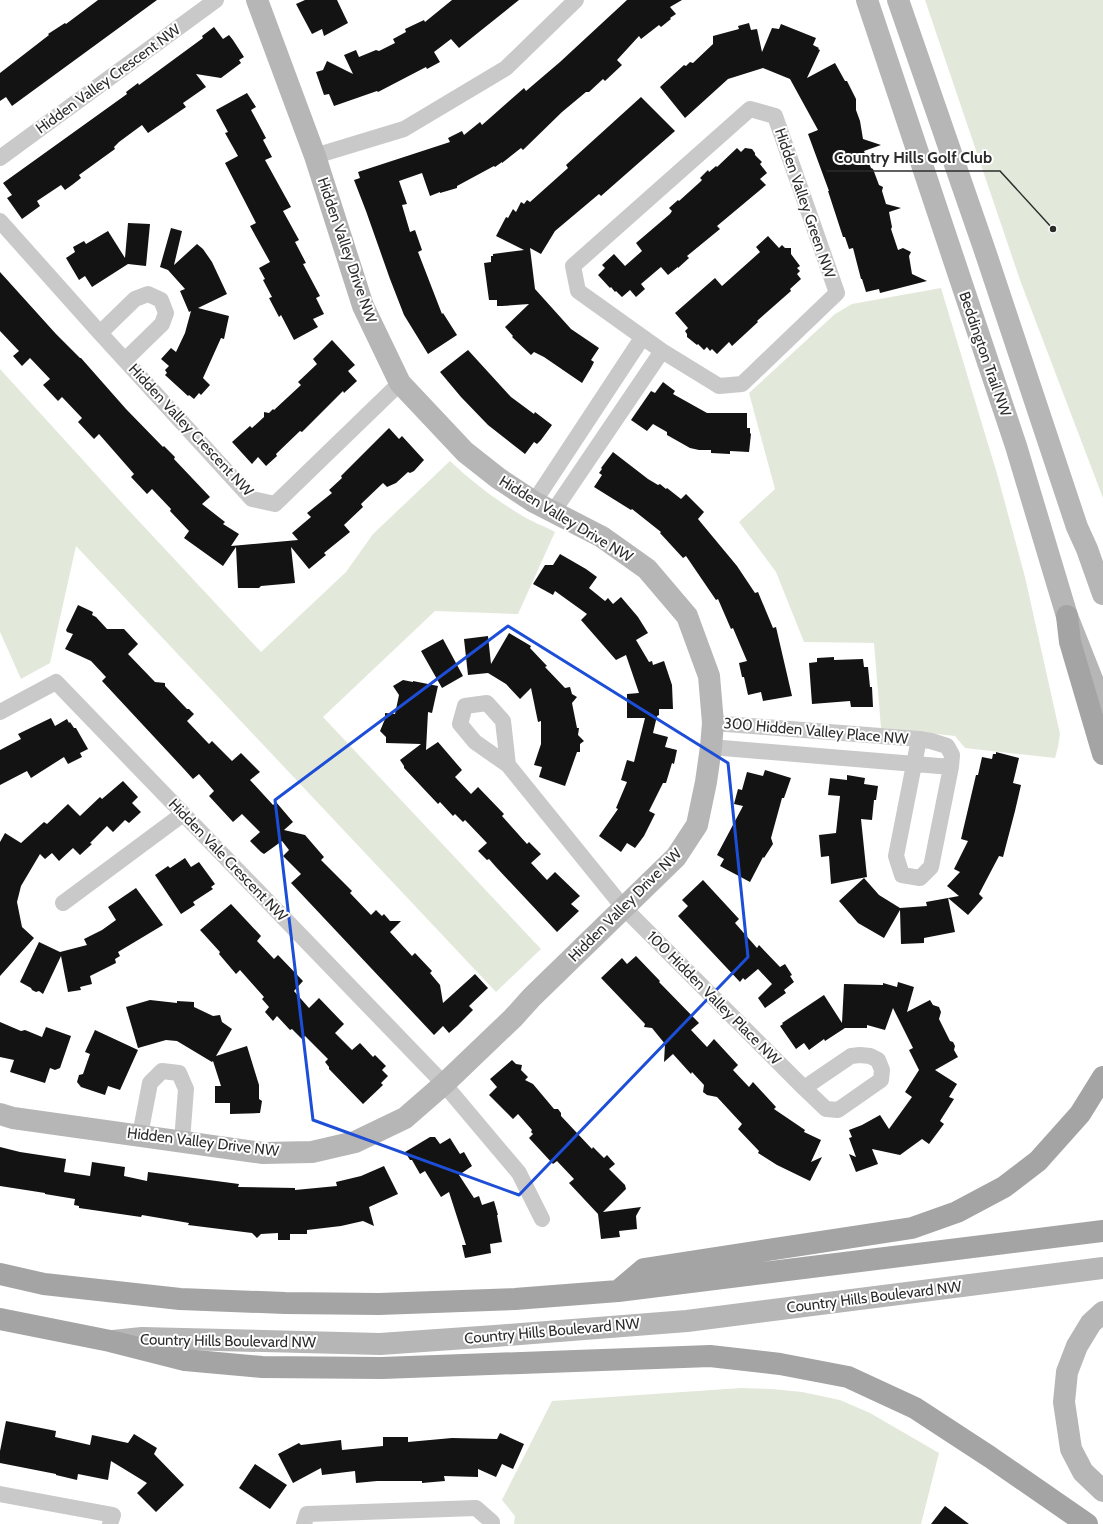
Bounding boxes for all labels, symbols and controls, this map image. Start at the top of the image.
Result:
street label: Hidden Valley Crescent NW [32,20,185,138]
street label: Hidden Valley Green NW [771,126,839,281]
callout: Country Hills Golf Club [826,143,1000,171]
text: Country Hills Golf Club [834,148,992,167]
street label: Hidden Valley Drive NW [314,175,381,326]
street label: Beddington Trail NW [955,289,1015,419]
street label: Hidden Valley Crescent NW [125,360,258,501]
street label: Hidden Valley Drive NW [496,472,637,566]
street label: 300 Hidden Valley Place NW [723,714,910,748]
street label: Hidden Vale Crescent NW [165,795,292,926]
street label: Hidden Valley Drive NW [565,844,686,965]
street label: 100 Hidden Valley Place NW [643,927,785,1069]
street label: Hidden Valley Drive NW [126,1124,281,1160]
street label: Country Hills Boulevard NW [786,1277,963,1317]
street label: Country Hills Boulevard NW [464,1314,641,1348]
street label: Country Hills Boulevard NW [140,1330,317,1352]

